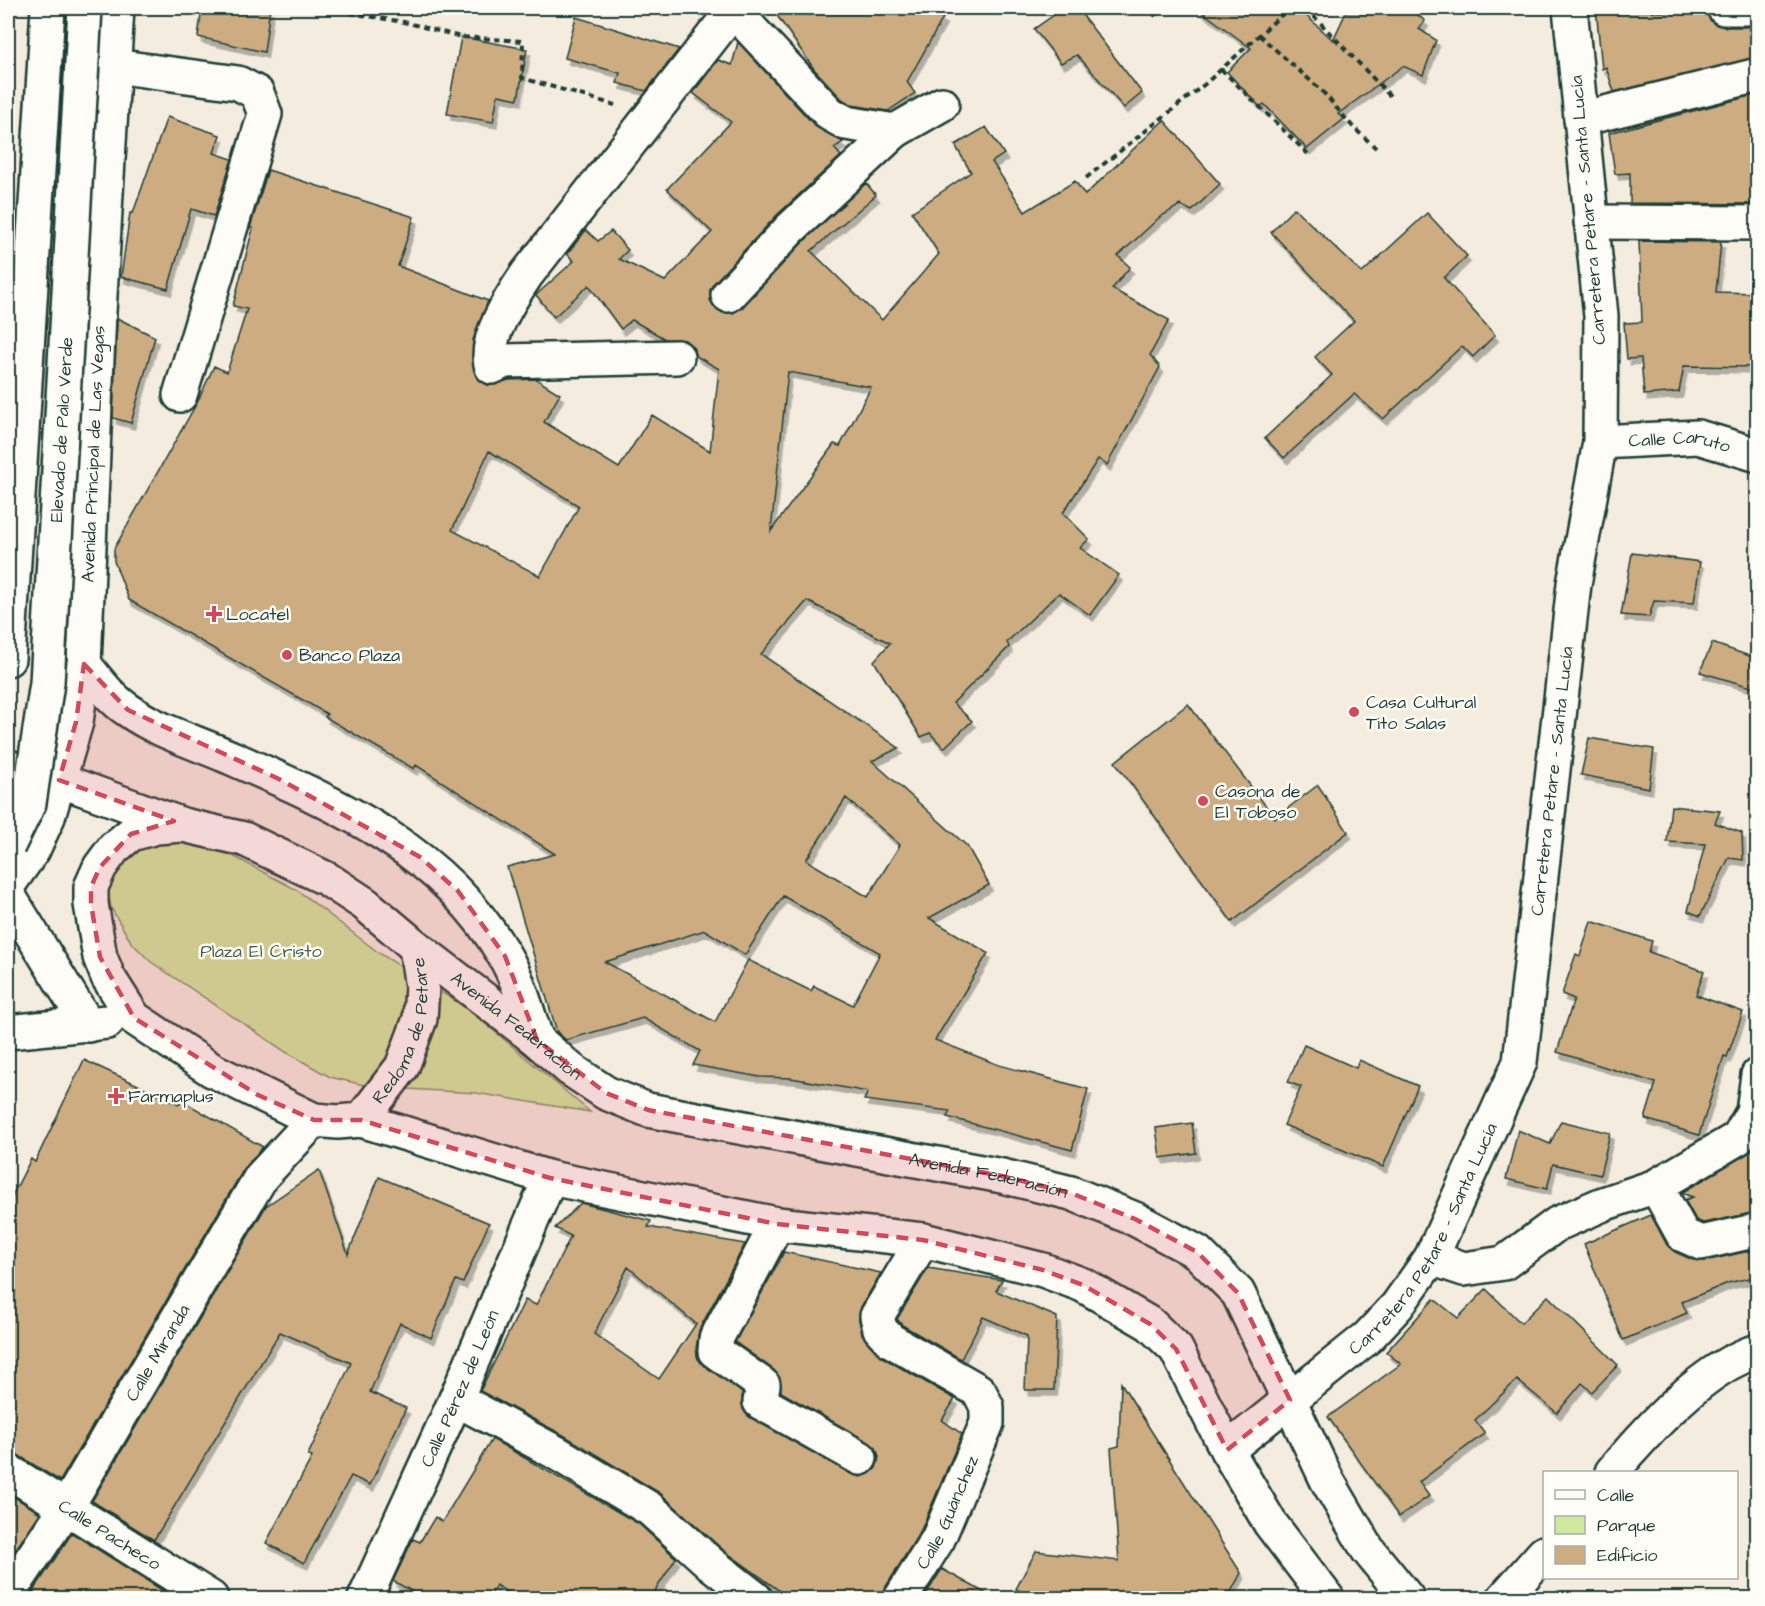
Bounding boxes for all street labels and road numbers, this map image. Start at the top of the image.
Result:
street label: Carretera Petare - Santa Lucía [1564,74,1612,346]
street label: Avenida Principal de Las Vegas [75,325,111,583]
street label: Elevado de Palo Verde [44,336,79,523]
street label: Calle Caruto [1628,424,1734,459]
street label: Carretera Petare - Santa Lucía [1524,645,1579,917]
street label: Redoma de Petare [366,956,435,1109]
street label: Avenida Federación [445,966,587,1086]
street label: Carretera Petare - Santa Lucía [1343,1119,1503,1361]
street label: Avenida Federación [907,1146,1070,1204]
street label: Calle Miranda [119,1299,196,1406]
street label: Calle Pérez de León [414,1306,505,1471]
street label: Calle Guánchez [910,1451,985,1574]
street label: Calle Pacheco [54,1493,166,1576]

